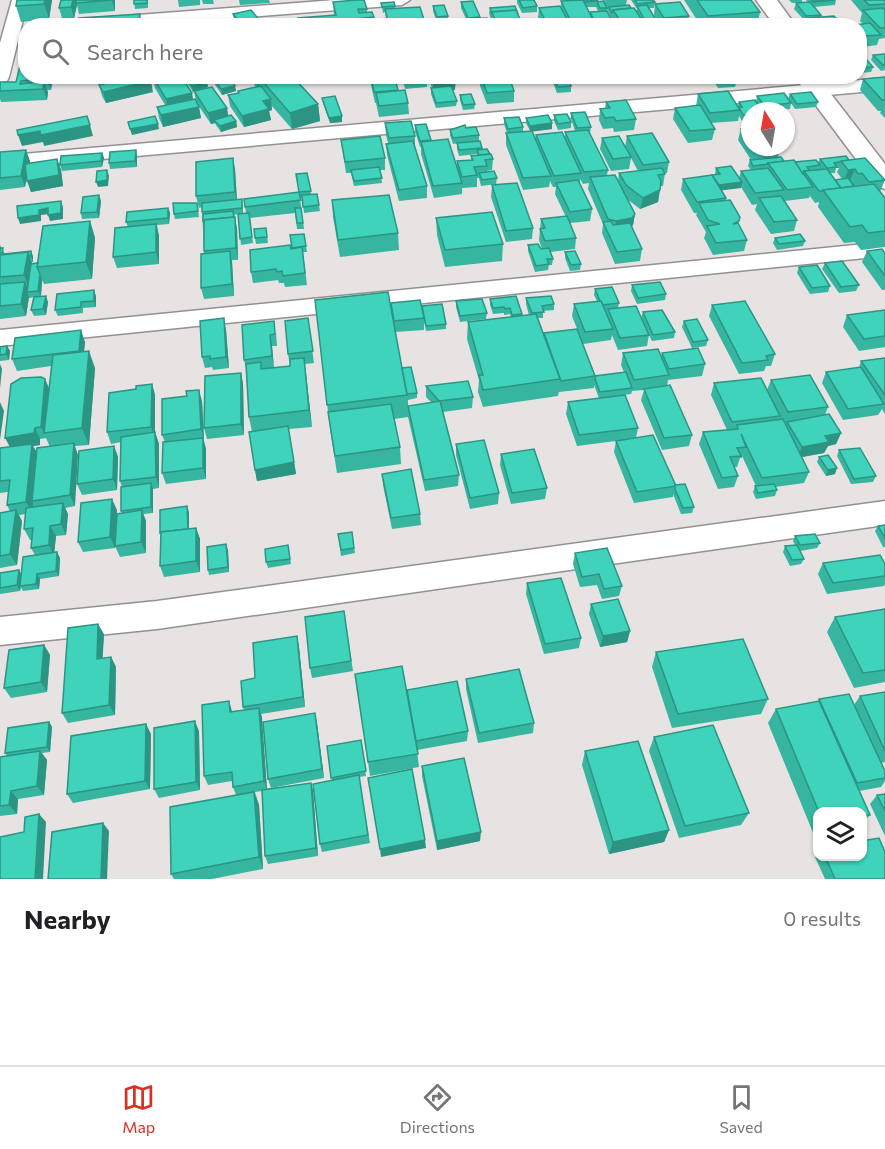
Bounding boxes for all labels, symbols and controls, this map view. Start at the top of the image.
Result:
search box [18,18,867,84]
icon: search [39,35,72,68]
text: Search here [87,38,203,65]
north arrow [741,102,795,156]
map controls [813,807,867,861]
button: layers [813,807,867,861]
text: Nearby [24,903,111,934]
text: 0 results [783,906,861,930]
tab: Map [122,1081,155,1136]
tab: Directions [400,1081,475,1136]
tab: Saved [719,1081,763,1136]

